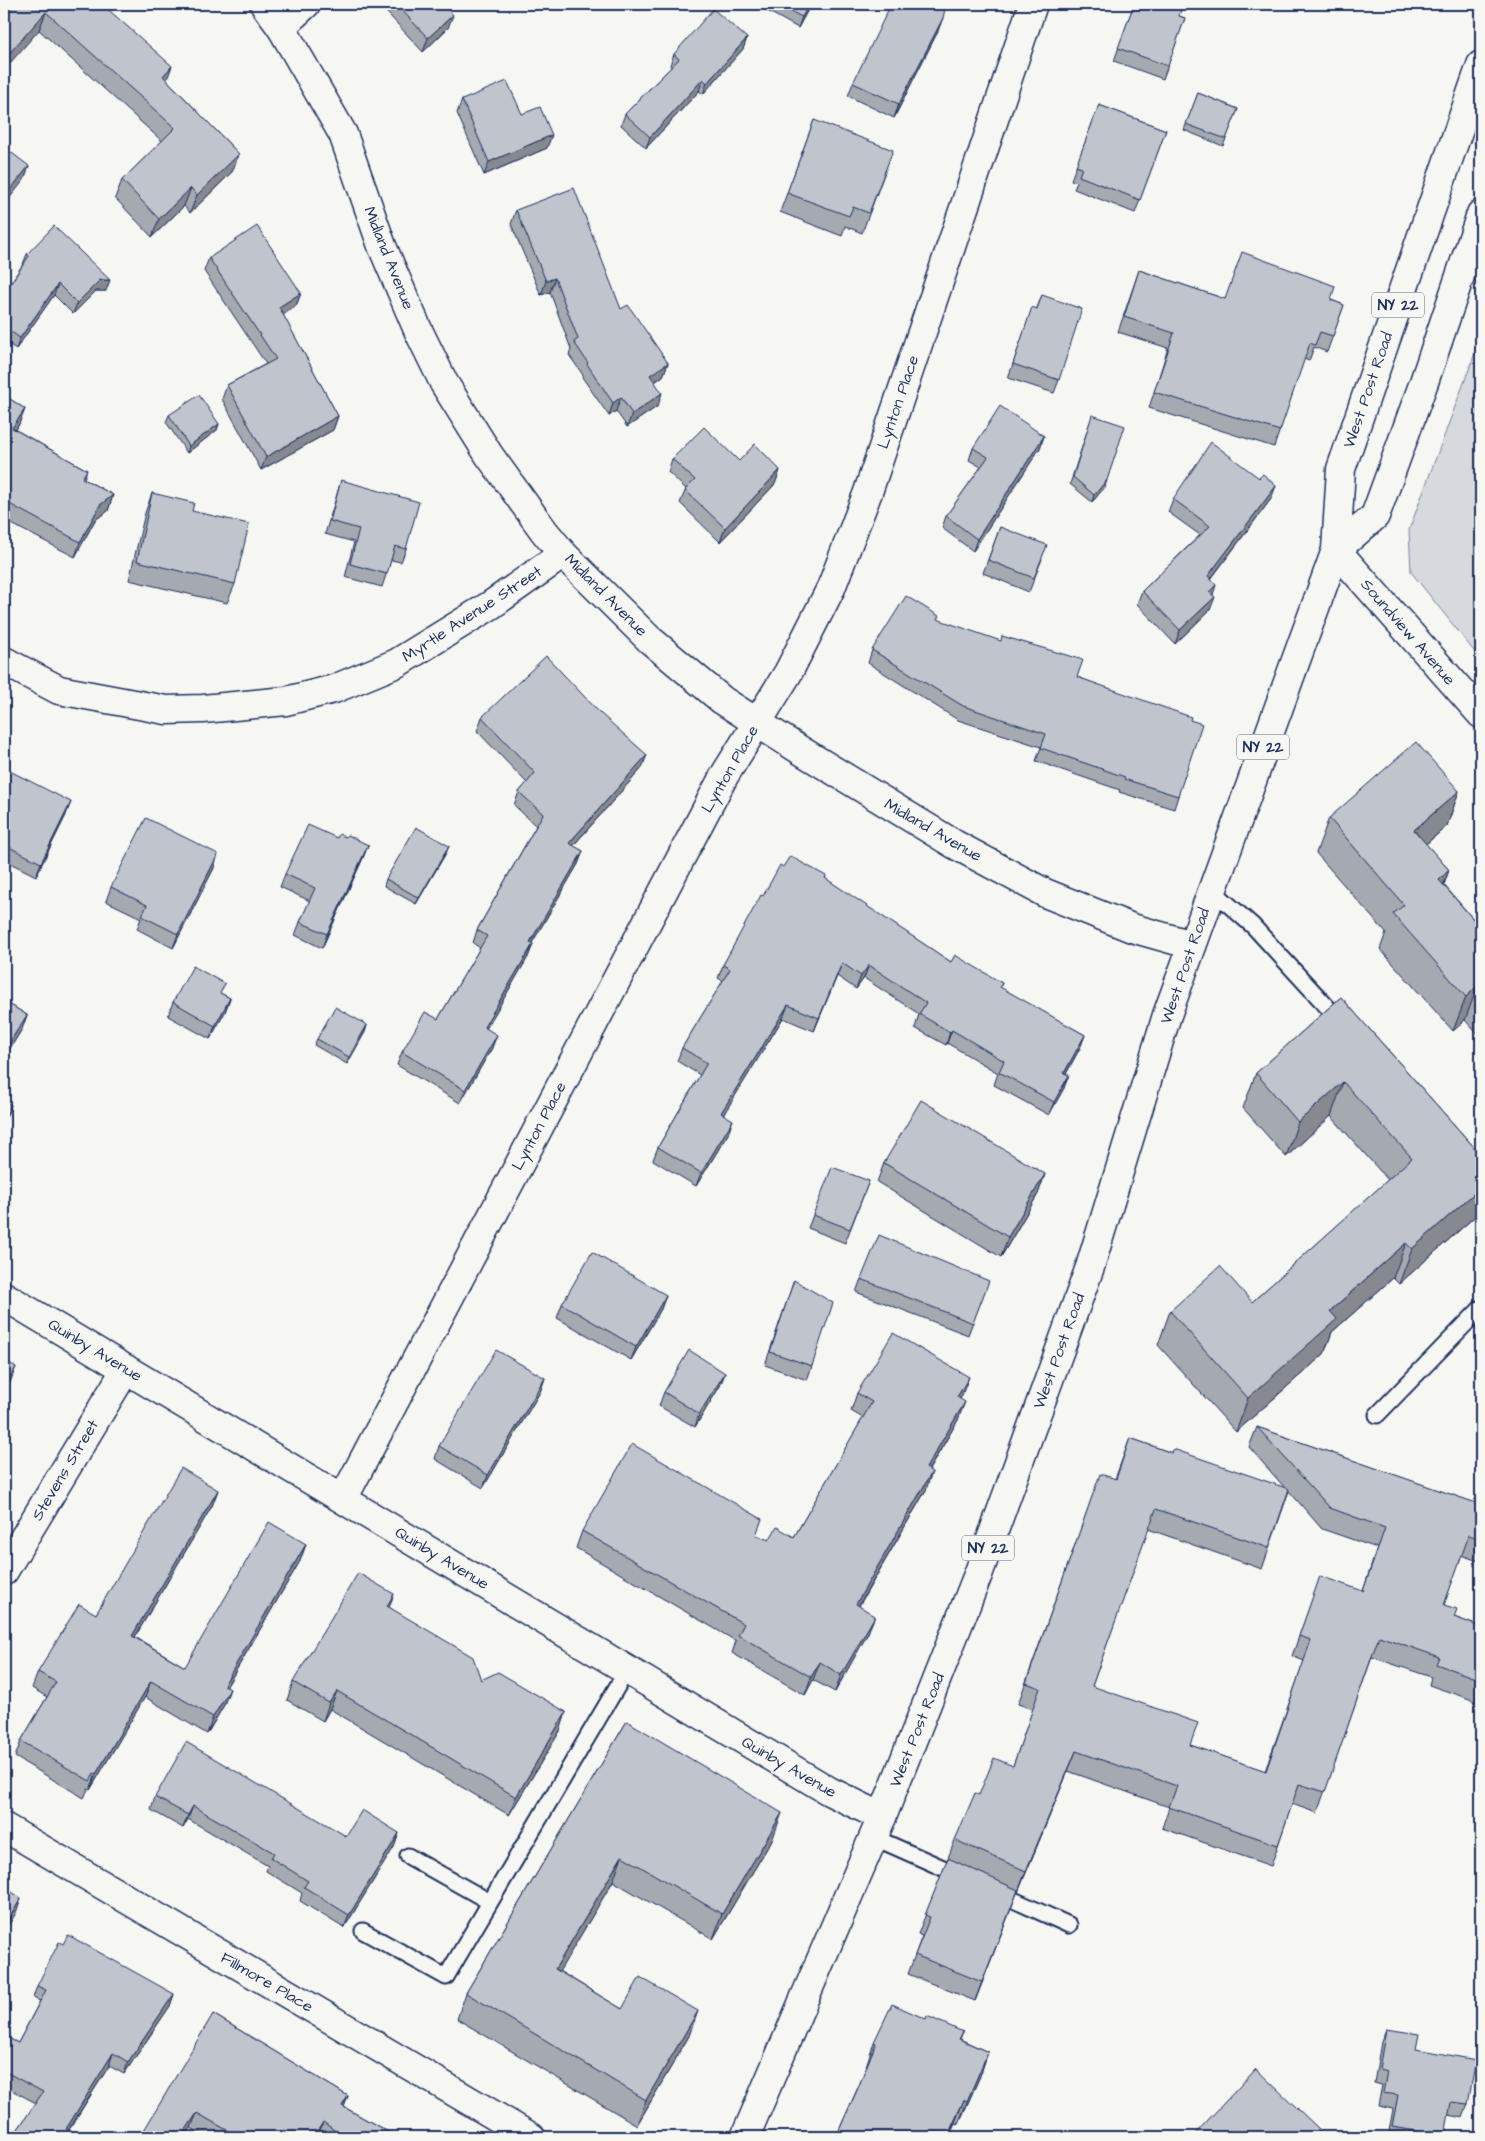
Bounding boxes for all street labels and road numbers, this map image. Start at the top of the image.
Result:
street label: Midland Avenue [358,203,420,313]
road number: NY 22 [1372,292,1424,318]
street label: West Post Road [1338,329,1398,451]
street label: Lynton Place [872,352,925,452]
street label: Midland Avenue [560,549,653,642]
street label: Myrtle Avenue Street [398,560,547,668]
street label: Soundview Avenue [1356,574,1461,690]
street label: Lynton Place [696,721,765,817]
road number: NY 22 [1237,734,1289,760]
street label: Midland Avenue [880,793,986,867]
street label: West Post Road [1155,905,1215,1027]
street label: Lynton Place [506,1078,573,1175]
street label: West Post Road [1028,1290,1090,1412]
street label: Quinby Avenue [43,1313,146,1388]
street label: Stevens Street [26,1415,104,1525]
street label: Quinby Avenue [390,1521,493,1596]
road number: NY 22 [962,1536,1014,1560]
street label: West Post Road [884,1670,950,1790]
street label: Quinby Avenue [737,1731,841,1804]
street label: Fillmore Place [217,1947,318,2018]

